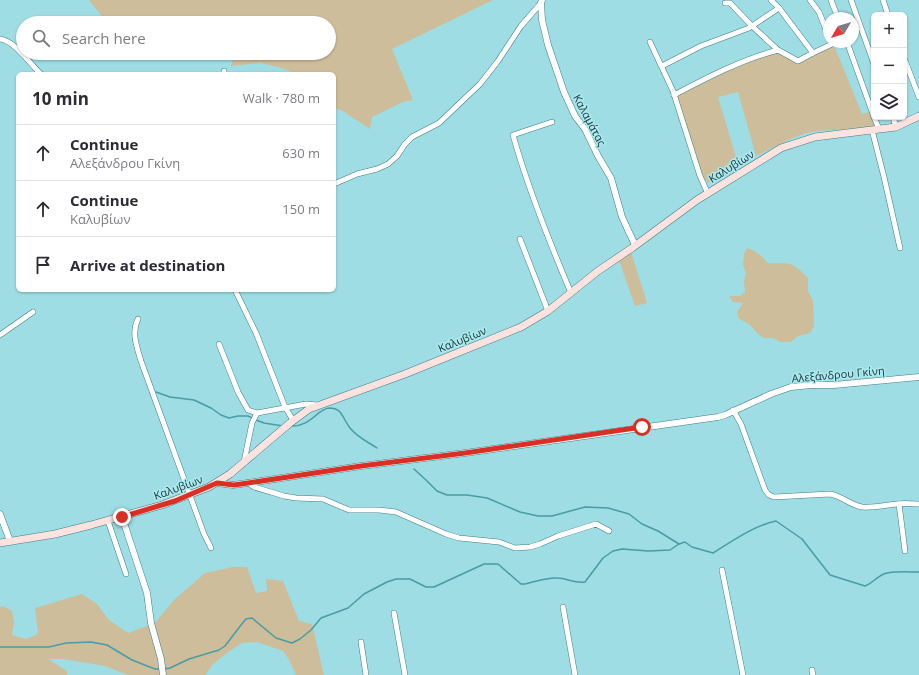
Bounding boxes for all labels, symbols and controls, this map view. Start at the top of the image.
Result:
north arrow [823,12,859,48]
map controls [871,12,907,120]
button: + [871,12,907,48]
search box [16,16,336,60]
icon: search [30,27,52,49]
text: Search here [62,28,146,48]
button: − [871,48,907,84]
button: layers [871,84,907,120]
text: 10 min [32,87,89,110]
text: Walk · 780 m [243,89,320,107]
street label: Καλαμάτας [570,91,610,149]
text: Continue [70,134,138,154]
icon: ahead [32,142,54,164]
text: 630 m [282,144,320,162]
street label: Καλυβίων [705,146,757,186]
text: Αλεξάνδρου Γκίνη [70,154,180,172]
text: Continue [70,190,138,210]
icon: ahead [32,198,54,220]
text: 150 m [282,200,320,218]
text: Καλυβίων [70,210,130,228]
icon: arrive [32,254,54,276]
text: Arrive at destination [70,255,225,275]
street label: Καλυβίων [435,322,489,356]
street label: Αλεξάνδρου Γκίνη [791,362,885,386]
route start [633,418,651,436]
street label: Καλυβίων [151,471,205,503]
route end [113,508,131,526]

